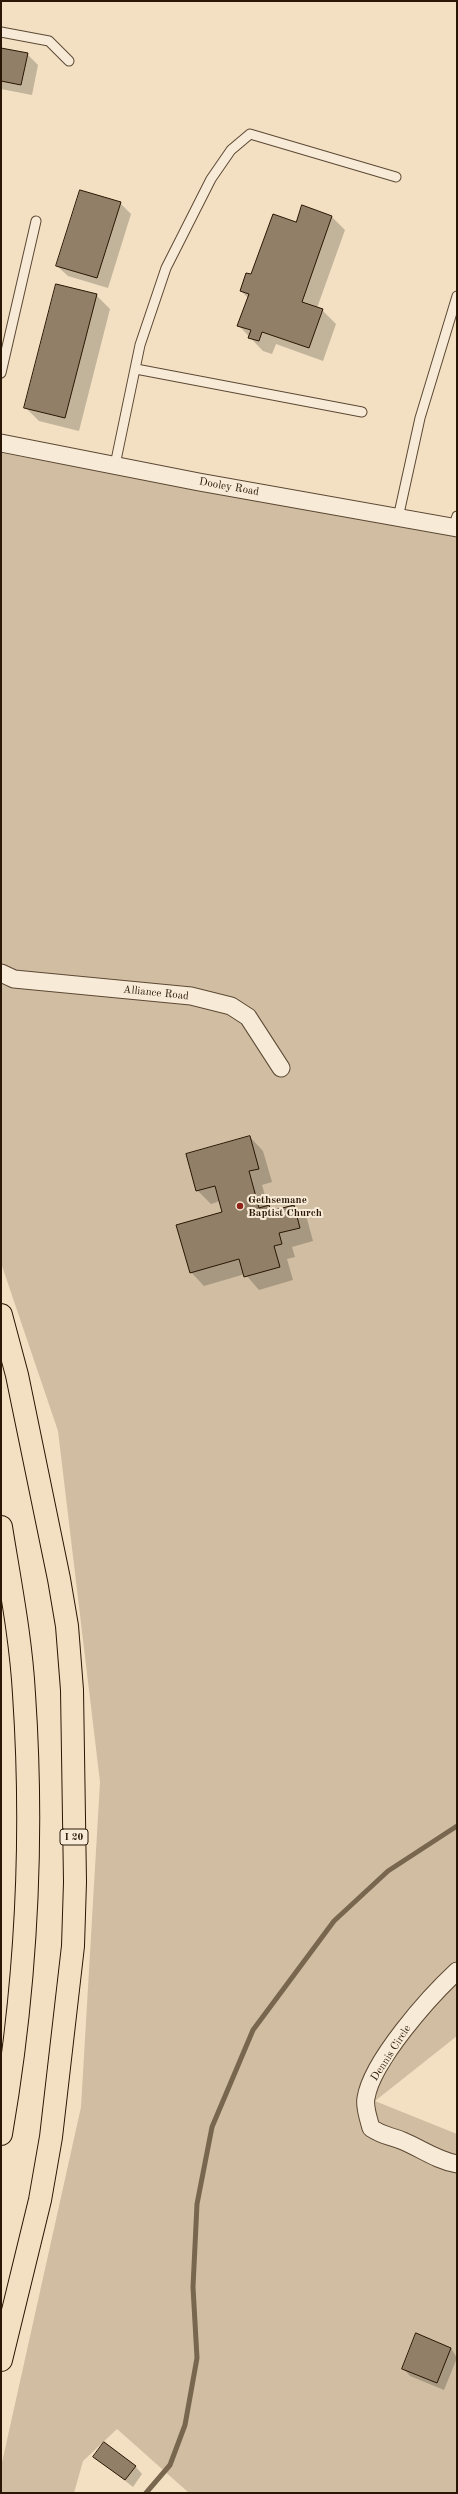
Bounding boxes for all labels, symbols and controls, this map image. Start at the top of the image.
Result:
street label: Dooley Road [198,475,260,499]
street label: Alliance Road [122,983,190,1003]
place label: Gethsemane Baptist Church [248,1193,322,1219]
marker: Gethsemane Baptist Church [235,1201,245,1211]
road number: I 20 [60,1829,88,1845]
street label: Dennis Circle [368,2023,414,2083]

